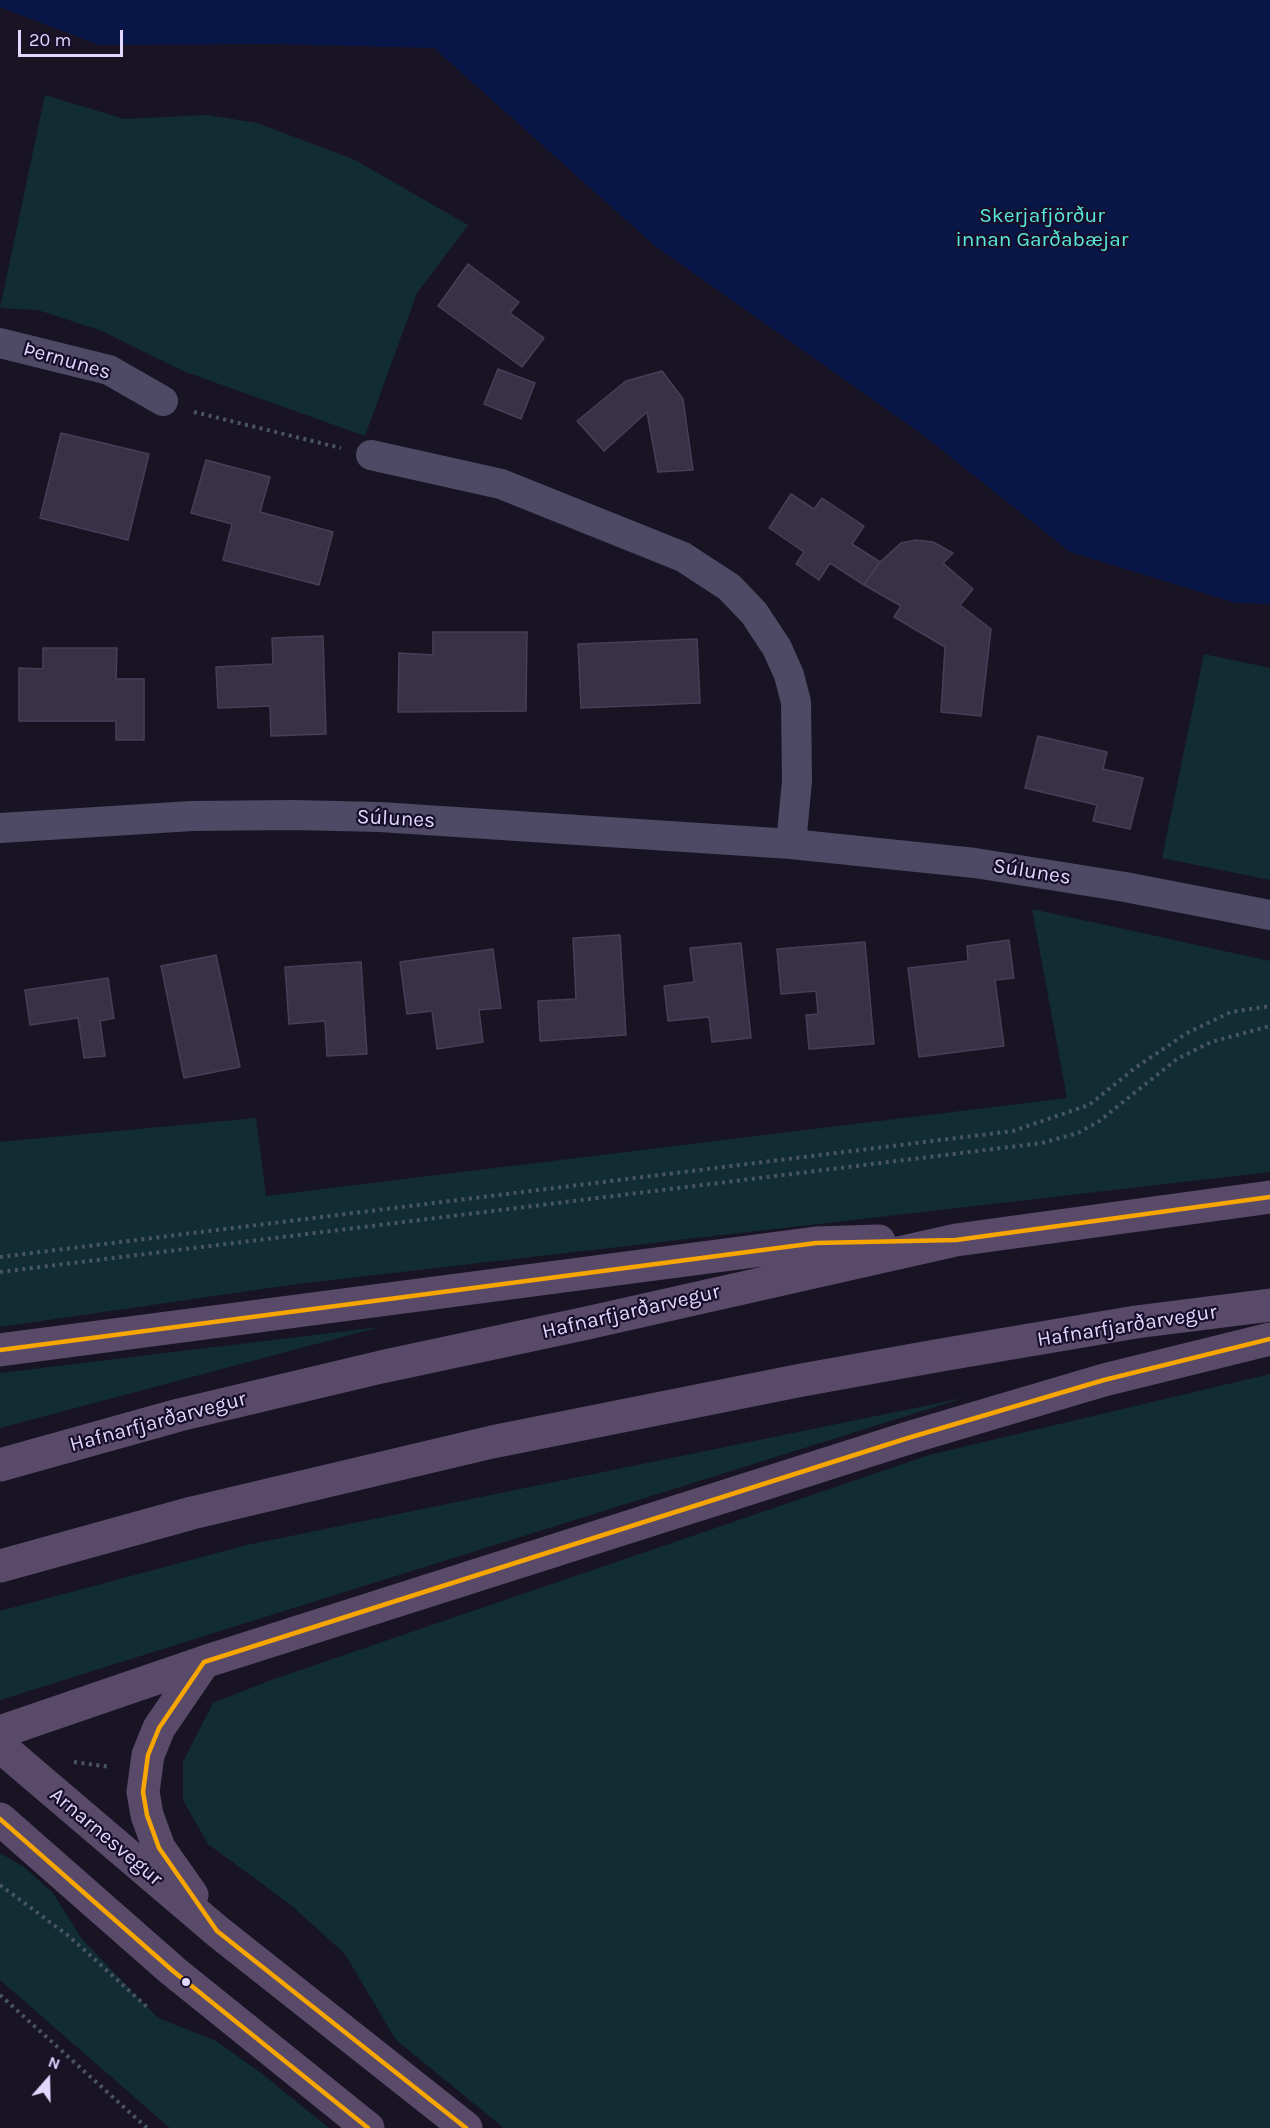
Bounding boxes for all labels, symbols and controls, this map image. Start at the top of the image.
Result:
scale bar [21,18,126,56]
text: 20 m [29,29,71,51]
park label: Skerjafjörður innan Garðabæjar [956,203,1128,253]
street label: Þernunes [20,337,114,385]
street label: Súlunes [356,804,436,834]
street label: Súlunes [991,853,1073,891]
street label: Hafnarfjarðarvegur [540,1279,722,1345]
street label: Hafnarfjarðarvegur [1035,1299,1219,1353]
street label: Hafnarfjarðarvegur [67,1386,249,1458]
street label: Arnarnesvegur [44,1783,168,1891]
unlabelled marker [180,1976,192,1988]
north arrow [18,2050,78,2110]
text: N [46,2052,63,2074]

